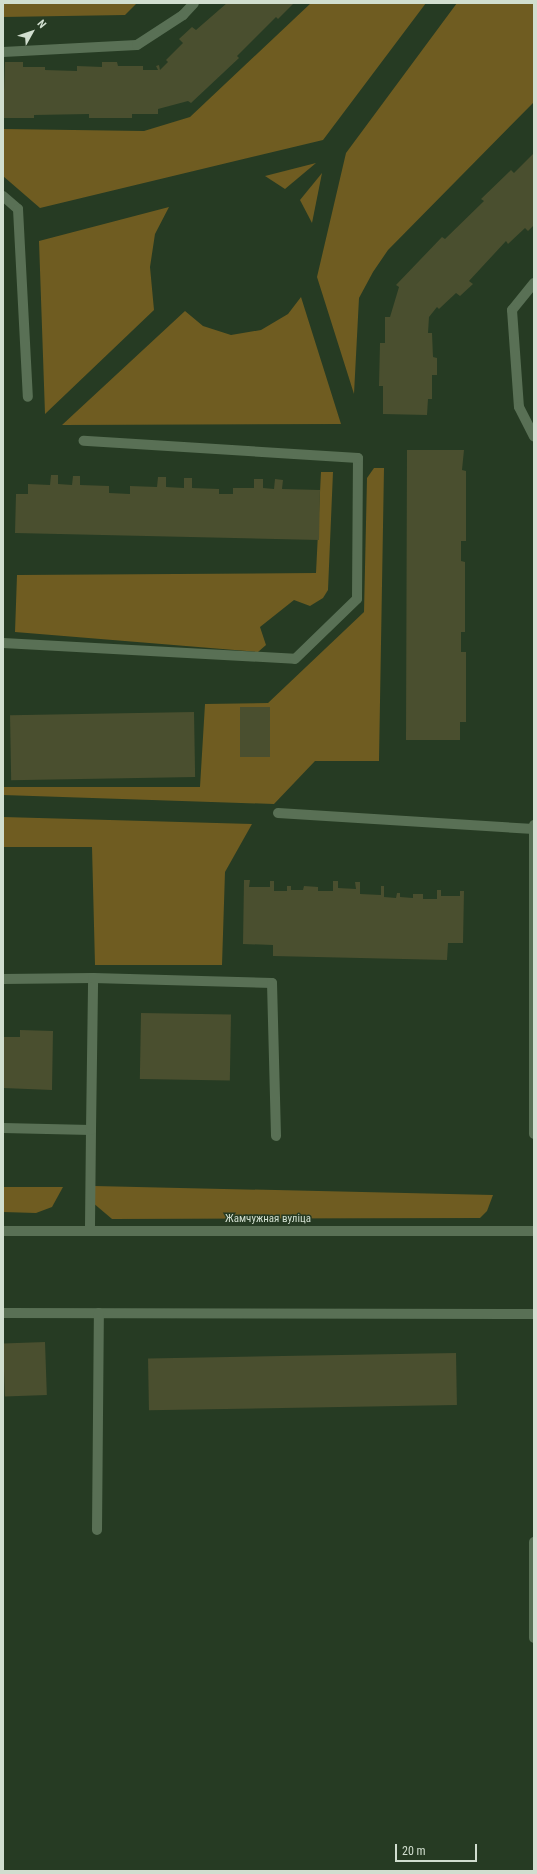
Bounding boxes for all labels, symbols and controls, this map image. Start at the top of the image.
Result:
north arrow [12,12,52,52]
text: N [34,17,49,31]
street label: Жамчужная вуліца [225,1212,311,1226]
scale bar [397,1836,479,1862]
text: 20 m [402,1844,426,1858]

